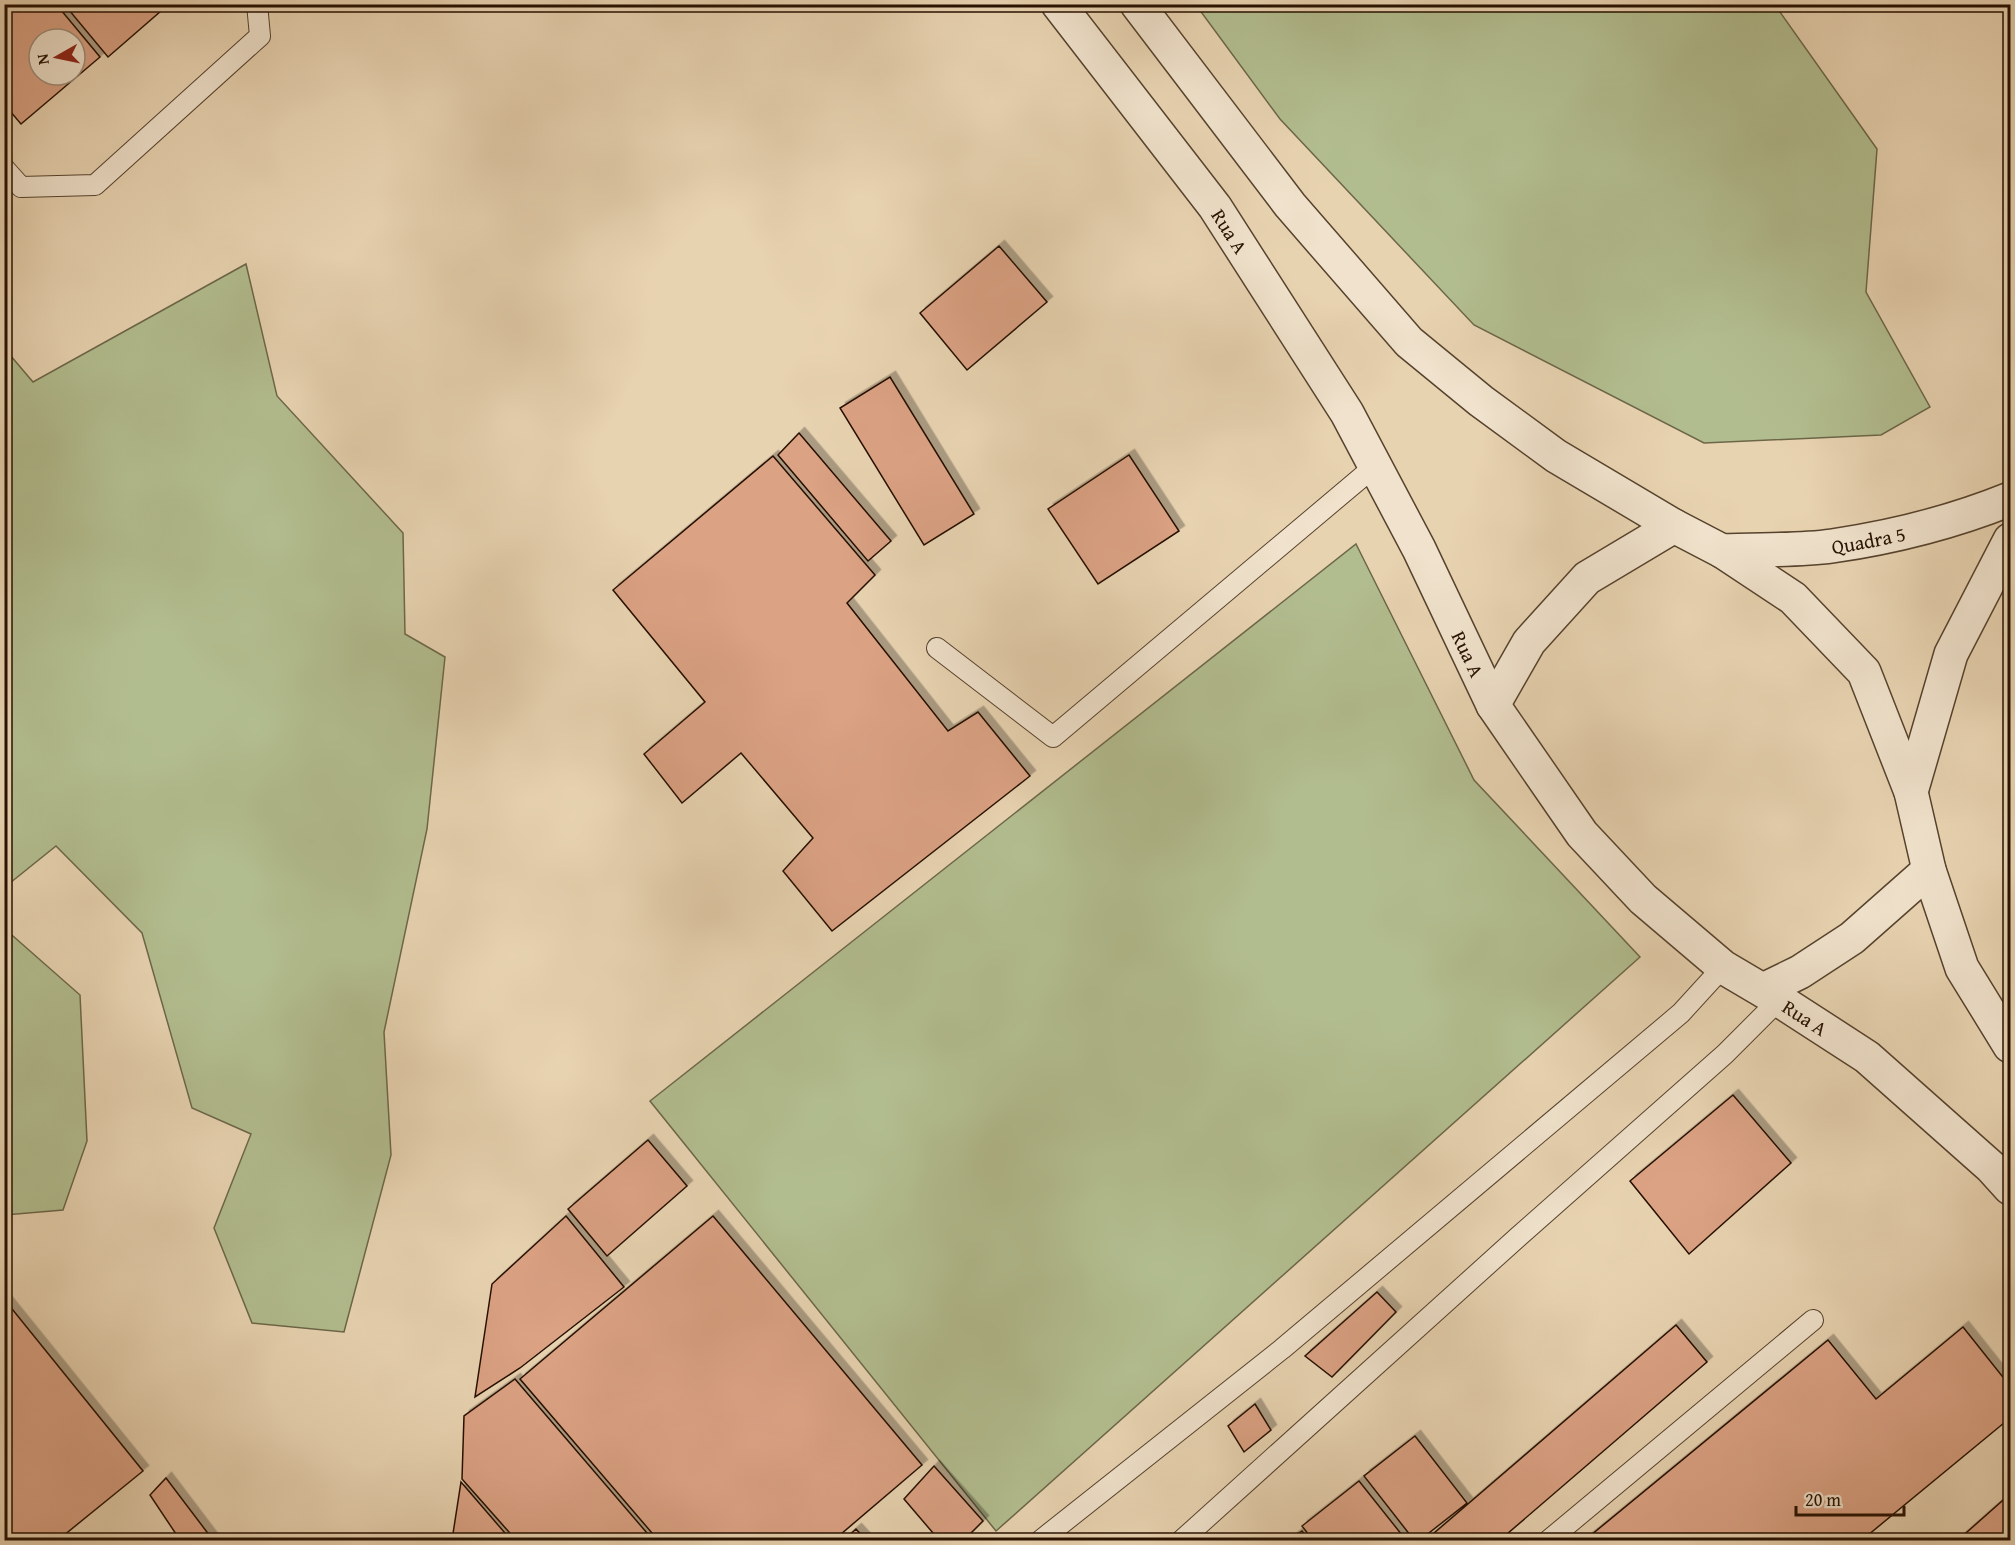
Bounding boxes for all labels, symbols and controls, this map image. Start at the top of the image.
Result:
north arrow [27,27,87,87]
text: N [29,52,55,67]
street label: Rua A [1205,203,1256,259]
street label: Quadra 5 [1829,518,1908,560]
street label: Rua A [1445,626,1492,682]
street label: Rua A [1777,992,1833,1042]
scale bar [1796,1479,1904,1517]
text: 20 m [1805,1486,1841,1513]

